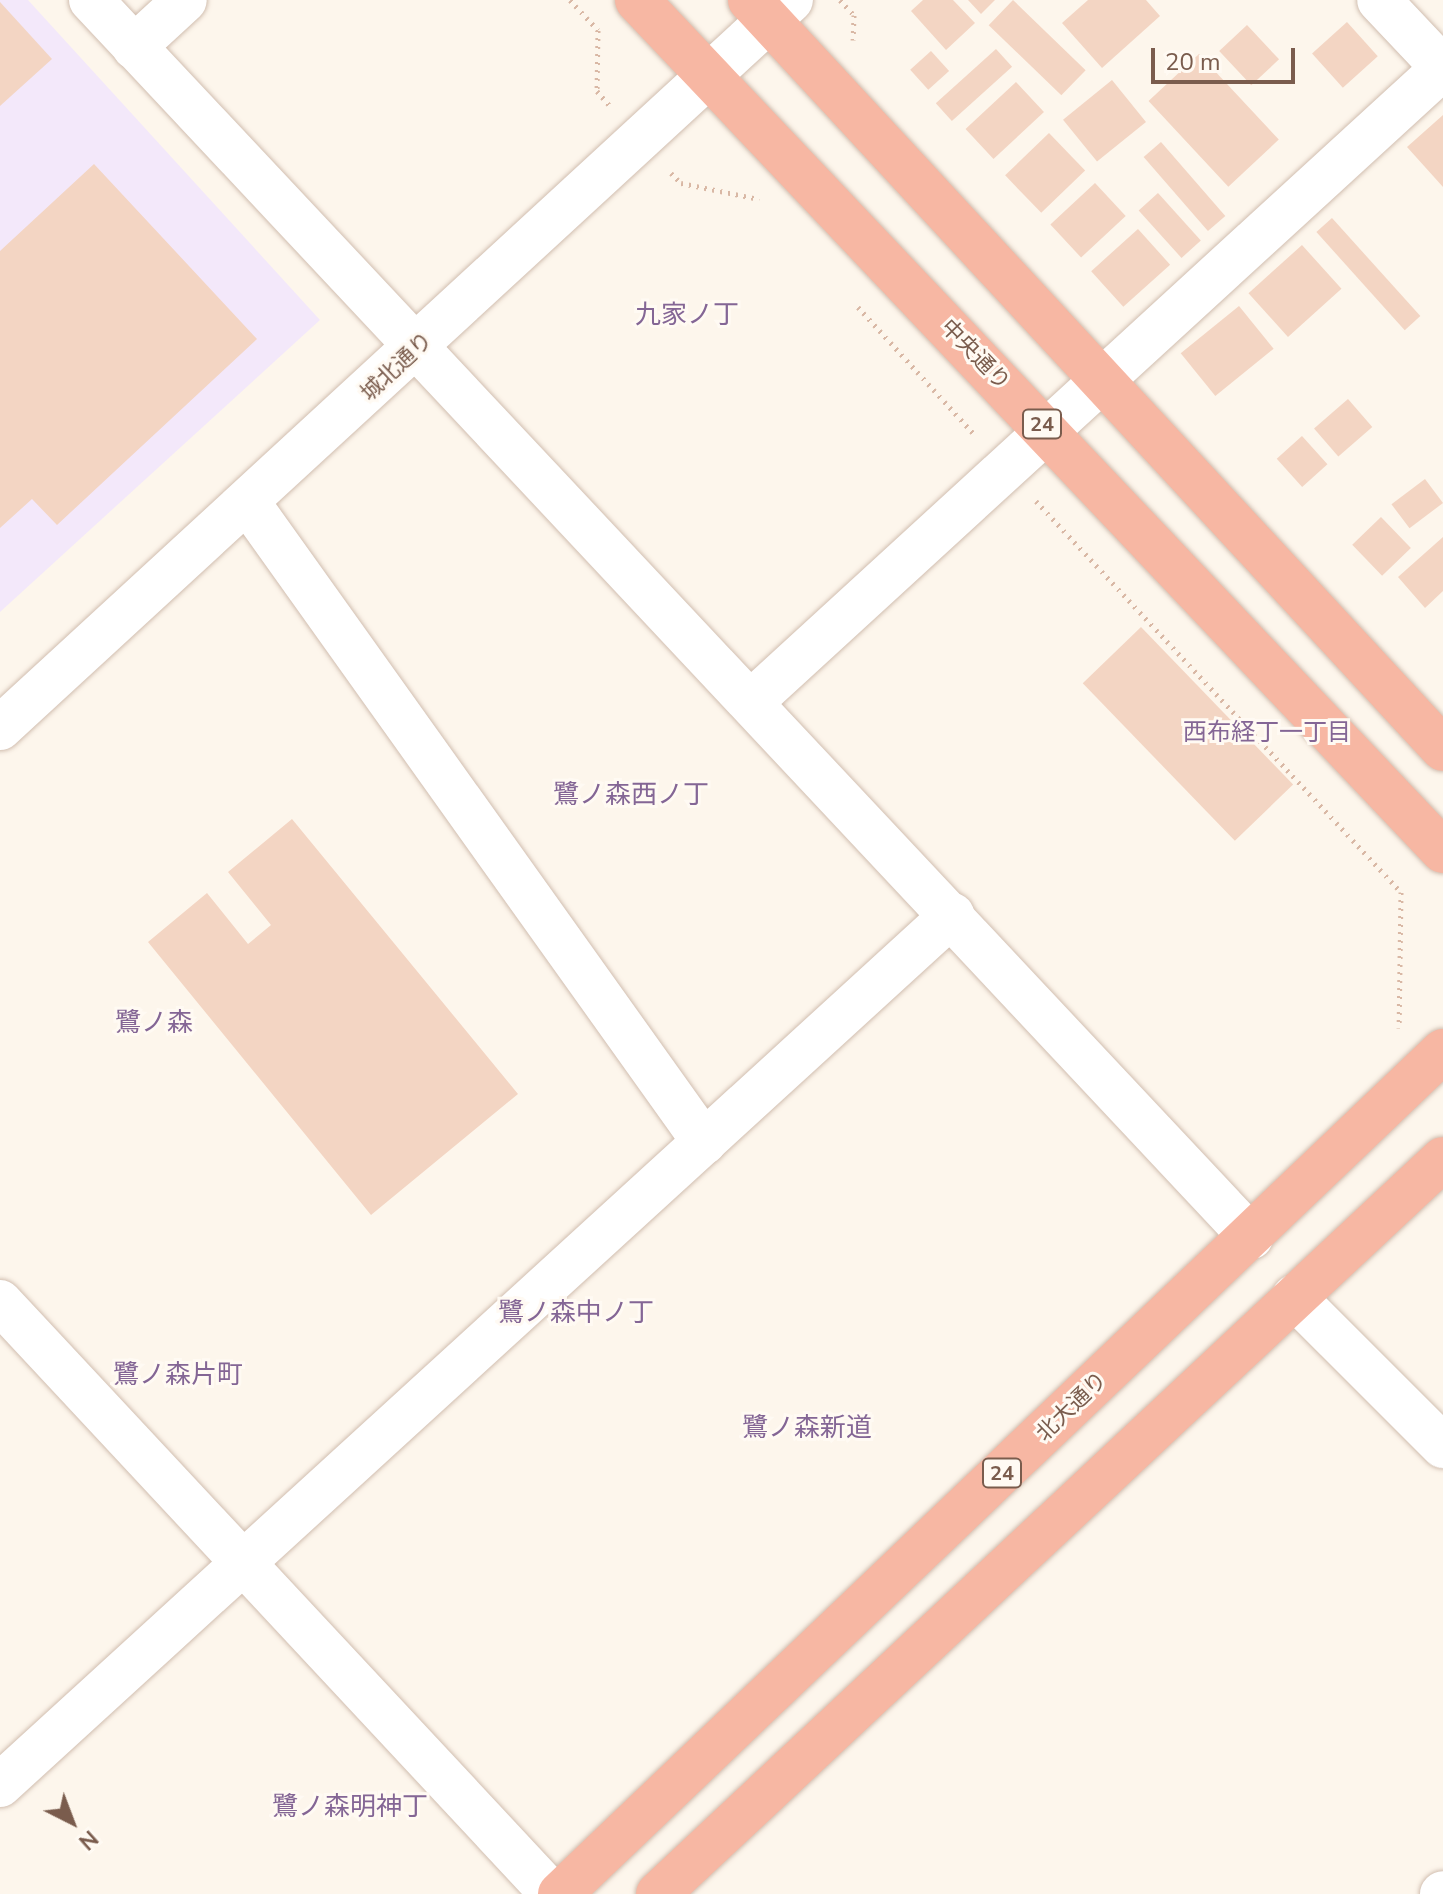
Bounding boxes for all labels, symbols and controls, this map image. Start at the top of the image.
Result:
scale bar [1155,32,1299,82]
text: 20 m [1165,46,1221,78]
district label: 九家ノ丁 [635,299,739,331]
street label: 中央通り [935,314,1015,396]
street label: 城北通り [356,327,438,407]
road number: 24 [1022,408,1062,440]
district label: 西布経丁一丁目 [1183,719,1351,747]
district label: 鷺ノ森西ノ丁 [553,779,709,811]
district label: 鷺ノ森 [115,1007,193,1039]
district label: 鷺ノ森中ノ丁 [498,1297,654,1329]
district label: 鷺ノ森片町 [113,1359,243,1391]
street label: 北大通り [1031,1367,1113,1447]
district label: 鷺ノ森新道 [742,1412,872,1444]
road number: 24 [982,1457,1022,1489]
north arrow [32,1782,112,1862]
district label: 鷺ノ森明神丁 [272,1791,428,1823]
text: N [72,1823,104,1856]

